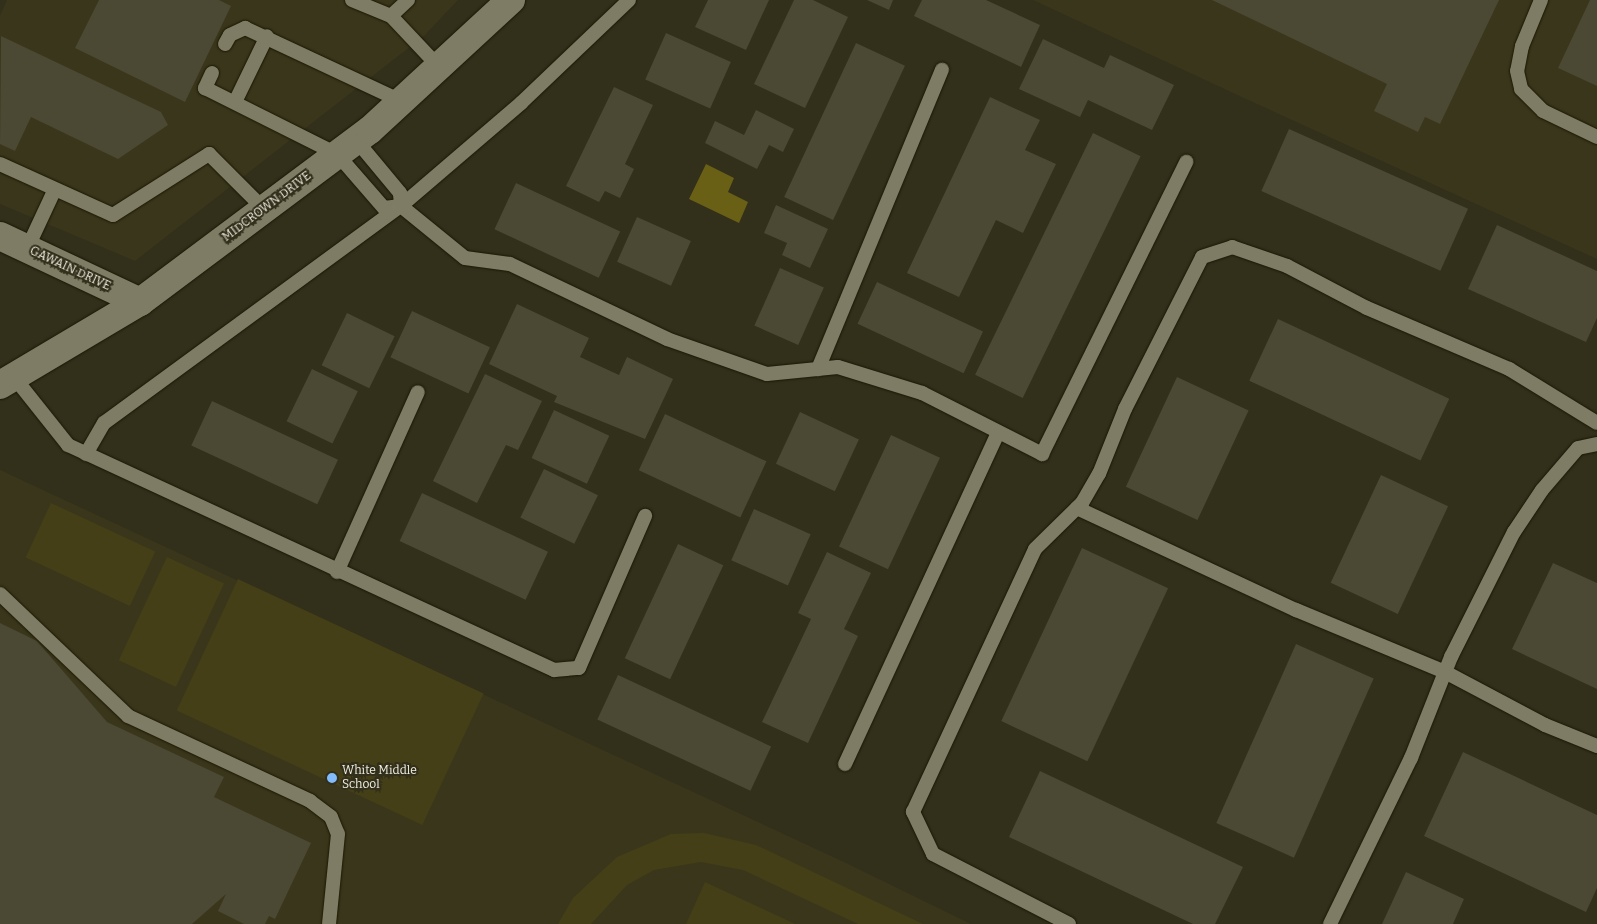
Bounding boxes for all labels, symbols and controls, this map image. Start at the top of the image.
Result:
street label: MIDCROWN DRIVE [220,169,314,245]
street label: GAWAIN DRIVE [27,244,113,294]
place label: White Middle School [342,764,417,792]
marker: White Middle School [326,772,338,784]

